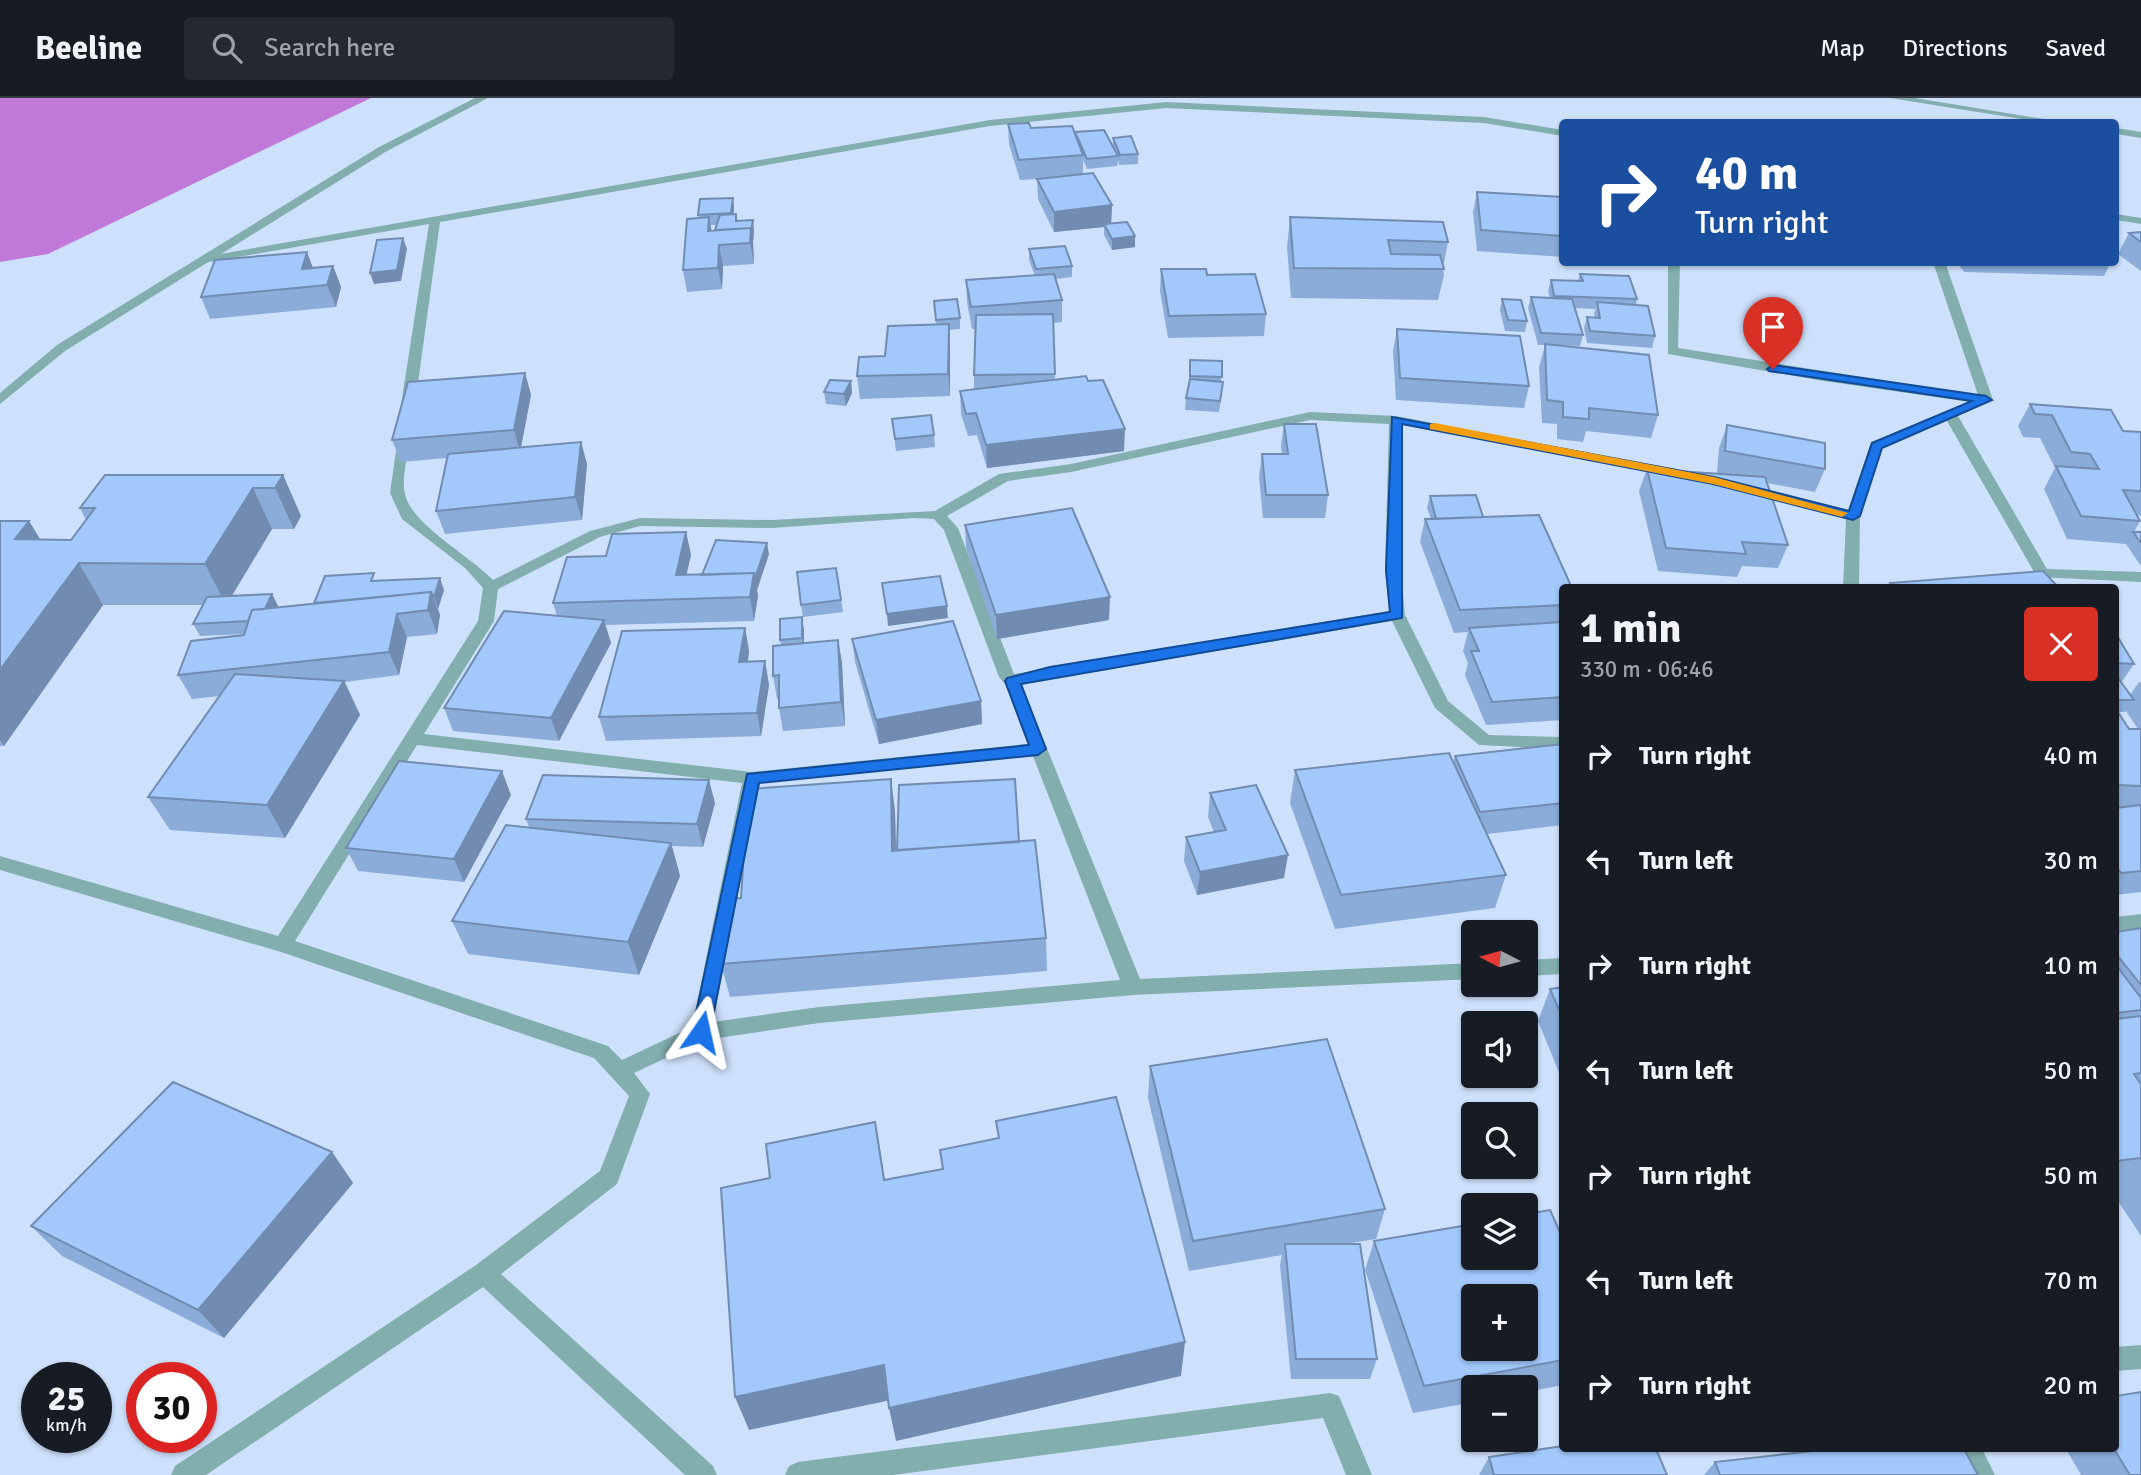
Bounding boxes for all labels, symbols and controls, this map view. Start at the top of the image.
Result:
search box [184,17,674,80]
text: Beeline [35,28,142,69]
icon: search [208,29,246,67]
text: Search here [264,32,395,64]
text: Map [1820,33,1865,63]
text: Directions [1903,33,2008,63]
text: Saved [2046,33,2106,63]
text: 40 m [1695,143,1798,203]
icon: right [1580,147,1671,238]
text: Turn right [1695,203,1828,242]
pin [1743,297,1803,369]
icon: arrive [1754,308,1792,346]
text: 1 min [1580,603,1681,654]
button: close [2024,607,2098,681]
text: 330 m · 06:46 [1580,655,1714,684]
icon: right [1580,737,1618,775]
text: Turn right [1639,740,1751,772]
text: 40 m [2043,740,2098,772]
icon: left [1580,842,1618,880]
text: Turn left [1639,845,1733,877]
text: 30 m [2043,845,2098,877]
north arrow [1461,920,1538,998]
map controls [1461,920,1538,1452]
icon: right [1580,947,1618,985]
text: Turn right [1639,950,1751,982]
text: 10 m [2043,950,2098,982]
position arrow [664,995,738,1069]
button: sound [1461,1011,1538,1088]
icon: left [1580,1052,1618,1090]
text: Turn left [1639,1055,1733,1087]
text: 50 m [2043,1055,2098,1087]
button: search [1461,1102,1538,1179]
icon: right [1580,1157,1618,1195]
text: Turn right [1639,1160,1751,1192]
text: 50 m [2043,1160,2098,1192]
button: layers [1461,1193,1538,1270]
icon: left [1580,1262,1618,1300]
text: Turn left [1639,1265,1733,1297]
text: 70 m [2043,1265,2098,1297]
button: + [1461,1284,1538,1361]
speed limit sign: 30 [126,1362,217,1453]
icon: right [1580,1367,1618,1405]
text: Turn right [1639,1370,1751,1402]
text: 20 m [2043,1370,2098,1402]
button: − [1461,1375,1538,1452]
text: 25 [48,1377,85,1420]
text: km/h [46,1414,87,1436]

